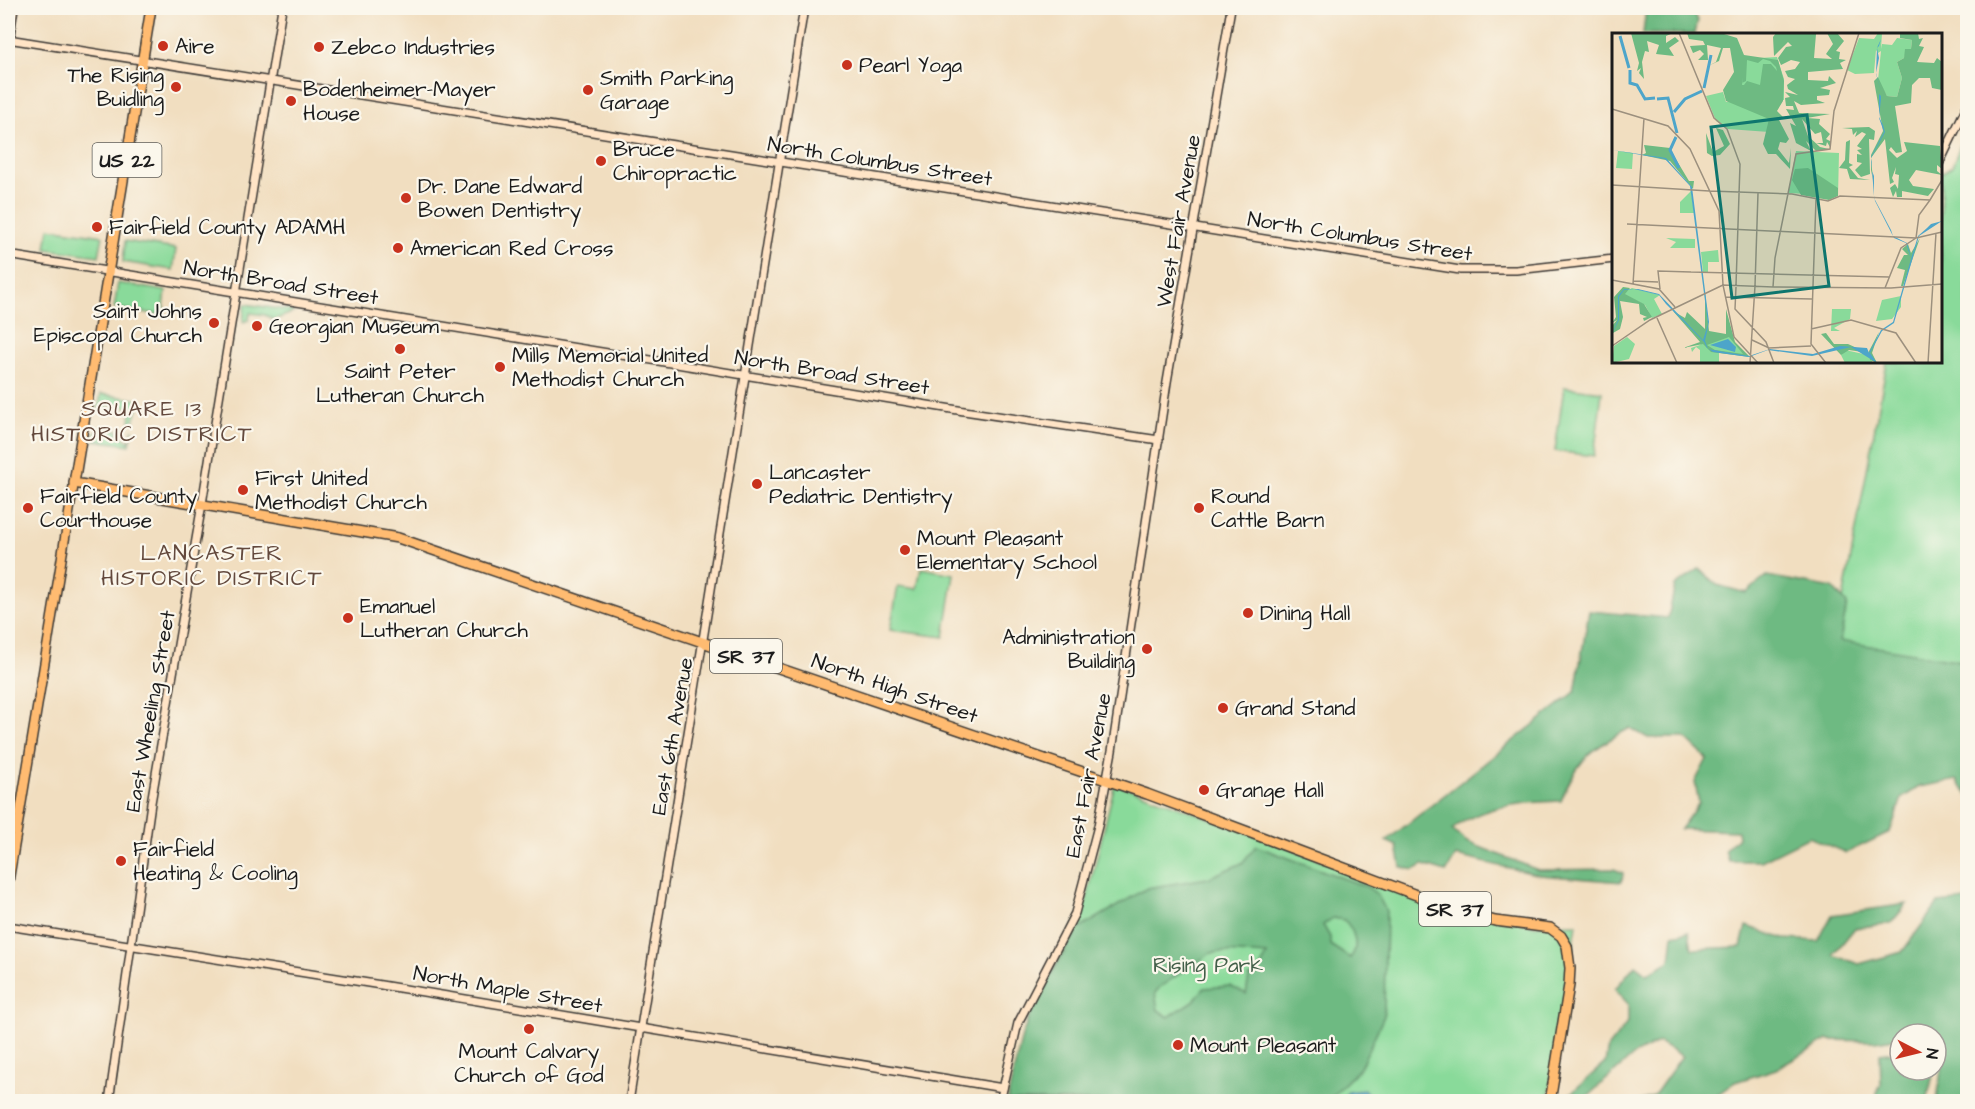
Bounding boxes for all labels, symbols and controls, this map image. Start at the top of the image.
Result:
place label: Aire [175,32,215,61]
place label: Zebco Industries [331,33,495,62]
inset map [1612,33,1942,363]
marker: Aire [156,39,170,53]
marker: Zebco Industries [312,40,326,54]
place label: Pearl Yoga [859,51,963,82]
marker: Pearl Yoga [840,58,854,72]
place label: The Rising Buidling [68,61,164,116]
place label: Smith Parking Garage [600,64,734,119]
place label: Bodenheimer-Mayer House [303,75,496,128]
marker: The Rising Buidling [169,80,183,94]
marker: Smith Parking Garage [581,83,595,97]
marker: Bodenheimer-Mayer House [284,94,298,108]
street label: North Columbus Street [766,129,995,194]
street label: West Fair Avenue [1149,132,1208,310]
place label: Bruce Chiropractic [613,135,737,189]
road number: US 22 [92,143,162,177]
marker: Bruce Chiropractic [594,154,608,168]
place label: Dr. Dane Edward Bowen Dentistry [418,172,583,227]
marker: Dr. Dane Edward Bowen Dentistry [399,191,413,205]
street label: North Columbus Street [1246,204,1475,269]
place label: Fairfield County ADAMH [109,213,346,244]
marker: Fairfield County ADAMH [90,220,104,234]
place label: American Red Cross [410,234,614,263]
marker: American Red Cross [391,241,405,255]
street label: North Broad Street [181,253,381,312]
place label: Saint Johns Episcopal Church [34,297,203,351]
place label: Georgian Museum [269,312,440,343]
marker: Saint Johns Episcopal Church [207,316,221,330]
marker: Georgian Museum [250,319,264,333]
place label: Mills Memorial United Methodist Church [512,341,708,394]
marker: Saint Peter Lutheran Church [393,342,407,356]
street label: North Broad Street [732,343,932,402]
place label: Saint Peter Lutheran Church [316,357,485,410]
marker: Mills Memorial United Methodist Church [493,360,507,374]
district label: SQUARE 13 HISTORIC DISTRICT [31,394,253,450]
place label: Lancaster Pediatric Dentistry [769,458,953,513]
place label: First United Methodist Church [255,464,428,517]
marker: Lancaster Pediatric Dentistry [750,477,764,491]
place label: Fairfield County Courthouse [40,482,198,535]
place label: Round Cattle Barn [1211,482,1324,535]
marker: First United Methodist Church [236,483,250,497]
marker: Fairfield County Courthouse [21,501,35,515]
marker: Round Cattle Barn [1192,501,1206,515]
place label: Mount Pleasant Elementary School [917,524,1097,579]
district label: LANCASTER HISTORIC DISTRICT [101,538,323,594]
marker: Mount Pleasant Elementary School [898,543,912,557]
place label: Emanuel Lutheran Church [360,592,528,645]
place label: Dining Hall [1260,599,1350,630]
marker: Dining Hall [1241,606,1255,620]
street label: East Wheeling Street [118,607,185,815]
marker: Emanuel Lutheran Church [341,611,355,625]
place label: Administration Building [1002,623,1135,678]
road number: SR 37 [710,639,782,673]
marker: Administration Building [1140,642,1154,656]
street label: North High Street [807,646,982,733]
street label: East 6th Avenue [644,655,701,817]
street label: East Fair Avenue [1058,690,1119,860]
place label: Grand Stand [1235,694,1356,723]
marker: Grand Stand [1216,701,1230,715]
place label: Grange Hall [1216,776,1324,807]
marker: Grange Hall [1197,783,1211,797]
place label: Fairfield Heating & Cooling [133,835,298,890]
marker: Fairfield Heating & Cooling [114,854,128,868]
road number: SR 37 [1419,892,1491,926]
park label: Rising Park [1153,951,1263,982]
street label: North Maple Street [411,959,605,1021]
marker: Mount Calvary Church of God [522,1022,536,1036]
north arrow [1888,1022,1948,1082]
place label: Mount Pleasant [1190,1031,1337,1060]
place label: Mount Calvary Church of God [454,1037,604,1090]
marker: Mount Pleasant [1171,1038,1185,1052]
text: N [1920,1047,1943,1060]

